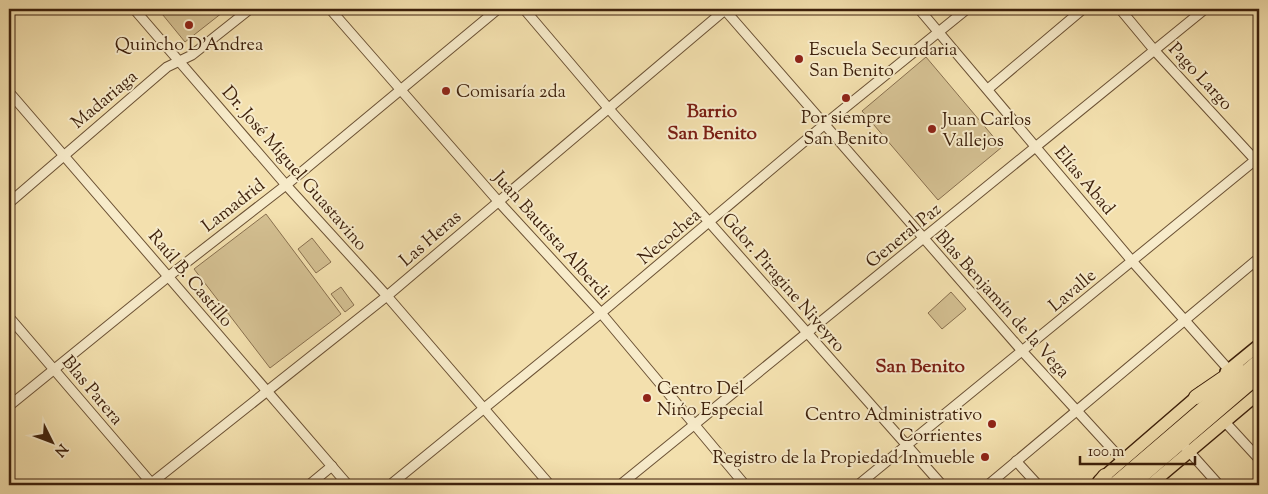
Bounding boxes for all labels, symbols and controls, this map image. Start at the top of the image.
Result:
marker: Quincho D'Andrea [183,19,195,31]
place label: Quincho D'Andrea [115,33,263,59]
place label: Escuela Secundaria San Benito [809,38,957,85]
street label: Pago Largo [1161,38,1238,117]
marker: Escuela Secundaria San Benito [793,53,805,65]
street label: Madariaga [66,65,144,136]
place label: Comisaría 2da [456,80,566,106]
street label: Dr. José Miguel Guastavino [214,81,373,258]
marker: Comisaría 2da [440,85,452,97]
marker: Por siempre San Benito [840,92,852,104]
district label: Barrio San Benito [667,99,757,148]
place label: Por siempre San Benito [801,106,891,153]
place label: Juan Carlos Vallejos [941,108,1031,155]
marker: Juan Carlos Vallejos [926,123,938,135]
street label: Elías Abad [1047,141,1120,221]
street label: Juan Bautista Alberdi [485,166,615,306]
street label: Lamadrid [197,174,271,240]
street label: General Paz [861,198,948,275]
street label: Necochea [633,203,708,272]
street label: Las Heras [395,205,468,274]
street label: Gdor. Piragine Niveyro [714,208,851,359]
street label: Raúl B. Castillo [141,225,238,334]
street label: Blas Benjamín de la Vega [928,226,1075,385]
street label: Lavalle [1044,264,1103,319]
street label: Blas Parera [55,351,128,432]
district label: San Benito [875,354,965,381]
place label: Centro Del Nińo Especial [657,377,763,424]
marker: Centro Del Nińo Especial [641,392,653,404]
place label: Centro Administrativo Corrientes [805,403,982,450]
north arrow [28,416,78,466]
marker: Centro Administrativo Corrientes [986,418,998,430]
scale bar [1080,434,1196,466]
text: N [49,439,71,460]
text: 100 m [1088,442,1125,463]
place label: Registro de la Propiedad Inmueble [713,446,975,472]
marker: Registro de la Propiedad Inmueble [979,451,991,463]

